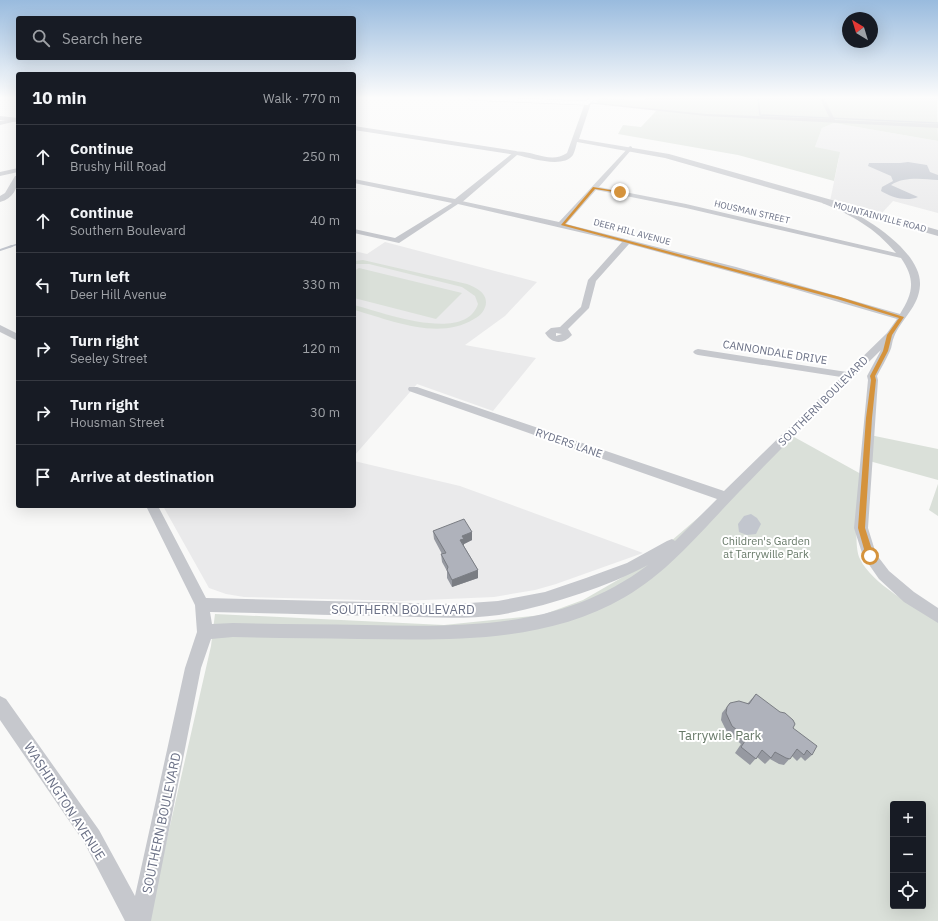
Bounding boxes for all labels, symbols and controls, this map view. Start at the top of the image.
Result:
north arrow [842,12,878,48]
search box [16,16,356,60]
icon: search [30,27,52,49]
text: Search here [62,29,142,48]
text: 10 min [32,87,87,109]
text: Walk · 770 m [263,90,340,107]
text: Continue [70,139,134,158]
icon: ahead [32,146,54,168]
text: 250 m [302,148,340,165]
text: Brushy Hill Road [70,158,166,175]
route end [611,183,629,201]
street label: HOUSMAN STREET [713,197,791,226]
street label: MOUNTAINVILLE ROAD [833,199,928,234]
text: Continue [70,203,134,222]
icon: ahead [32,210,54,232]
text: 40 m [310,212,340,229]
street label: DEER HILL AVENUE [592,216,672,247]
text: Southern Boulevard [70,222,186,239]
text: Turn left [70,267,130,286]
icon: left [32,274,54,296]
text: 330 m [302,276,340,293]
text: Deer Hill Avenue [70,286,167,303]
text: Turn right [70,331,139,350]
street label: CANNONDALE DRIVE [722,337,828,367]
icon: right [32,338,54,360]
text: 120 m [302,340,340,357]
text: Seeley Street [70,350,148,367]
street label: SOUTHERN BOULEVARD [775,353,871,449]
text: Turn right [70,395,139,414]
icon: right [32,402,54,424]
text: 30 m [310,404,340,421]
text: Housman Street [70,414,165,431]
street label: RYDERS LANE [534,425,604,461]
icon: arrive [32,466,54,488]
text: Arrive at destination [70,467,214,486]
park label: Children's Garden at Tarrywille Park [722,534,810,561]
route start [861,547,879,565]
street label: SOUTHERN BOULEVARD [331,601,475,618]
park label: Tarrywile Park [679,727,762,744]
street label: WASHINGTON AVENUE [20,739,109,863]
street label: SOUTHERN BOULEVARD [138,751,185,895]
map controls [890,801,926,909]
button: + [890,801,926,837]
button: − [890,837,926,873]
button: locate [890,873,926,909]

